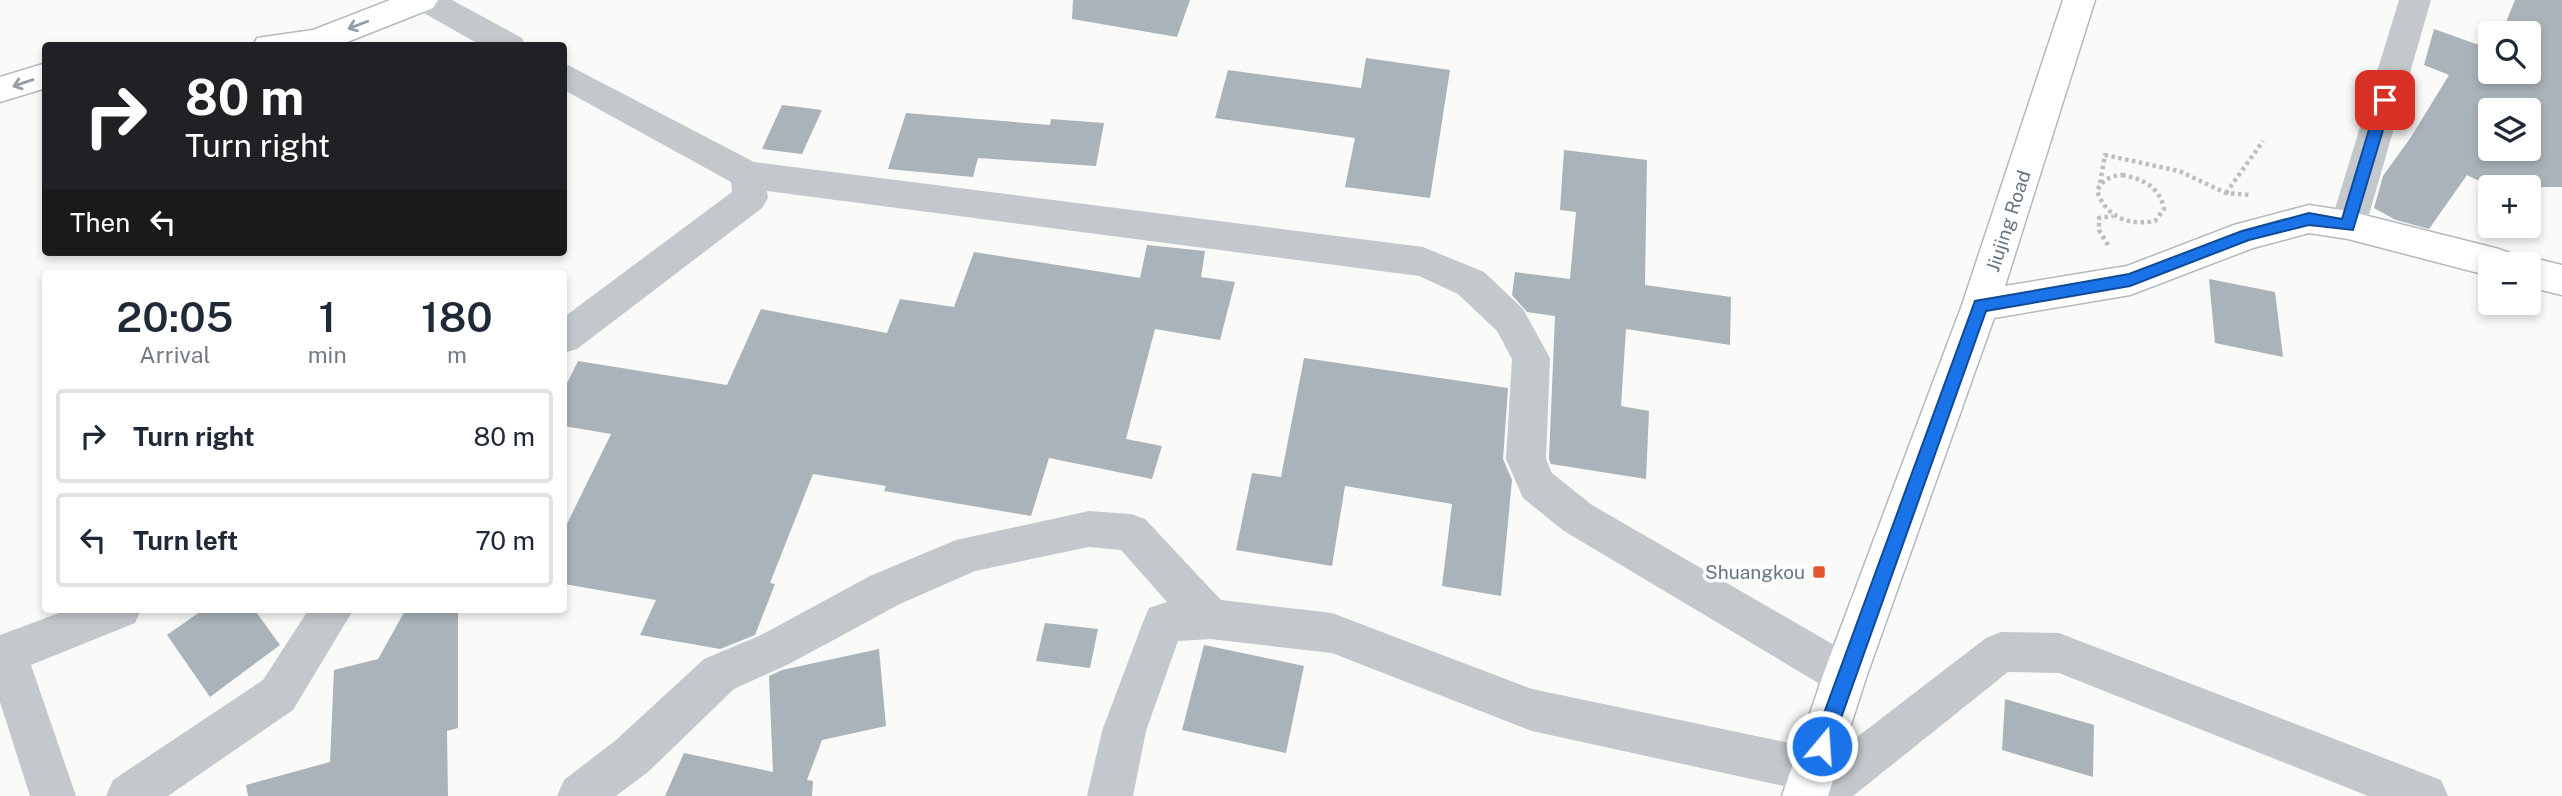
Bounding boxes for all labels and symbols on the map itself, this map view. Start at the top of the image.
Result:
one-way arrow [348,19,370,32]
pin [2355,70,2415,130]
one-way arrow [12,78,34,90]
street label: Jiujing Road [1981,167,2035,275]
place label: Shuangkou [1705,561,1805,583]
marker: Shuangkou [1811,564,1827,580]
position arrow [1785,709,1859,783]

